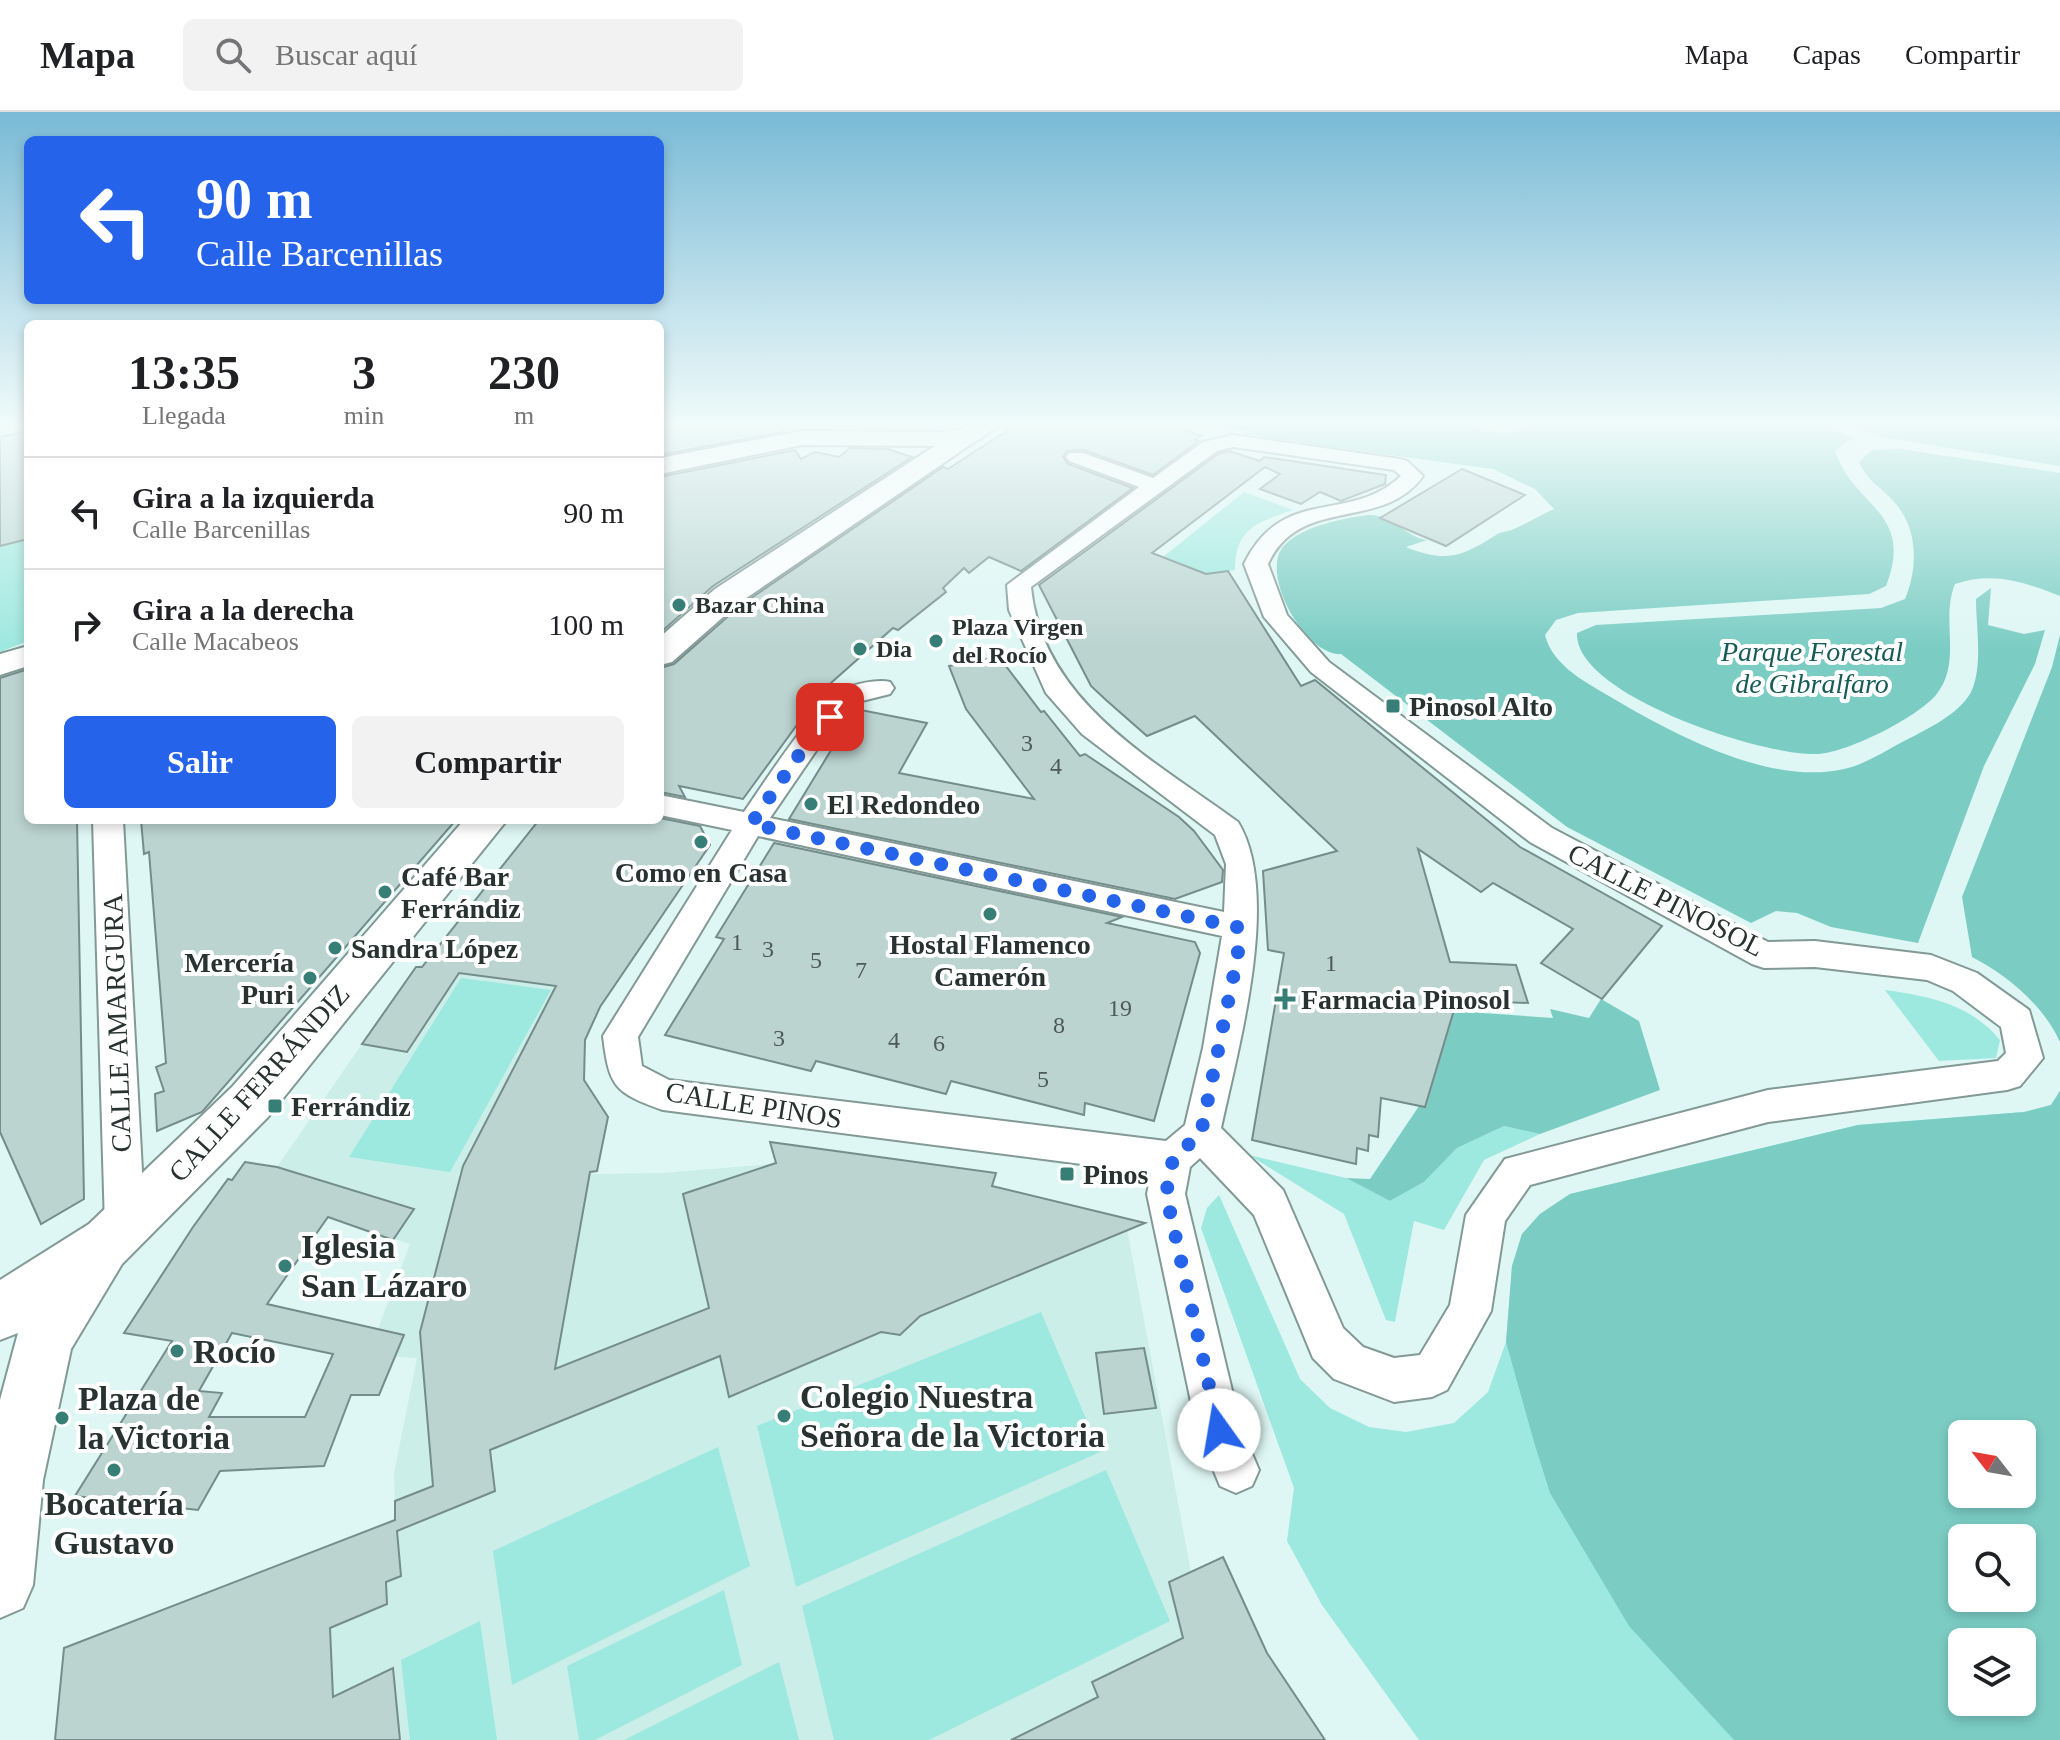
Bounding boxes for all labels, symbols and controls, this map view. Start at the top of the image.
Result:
search box [183,19,743,91]
icon: search [211,33,255,77]
text: Mapa [40,34,135,76]
text: Buscar aquí [275,38,417,71]
text: Mapa [1685,39,1748,70]
text: Capas [1792,39,1861,70]
text: Compartir [1905,39,2020,70]
icon: left [64,168,168,272]
text: 90 m [196,168,313,230]
text: Calle Barcenillas [196,234,443,274]
text: 13:35 [128,346,240,399]
text: 3 [352,346,376,399]
text: 230 [488,346,560,399]
text: Llegada [142,401,226,430]
text: min [344,401,384,430]
text: m [514,401,534,430]
text: Gira a la izquierda [132,481,375,514]
icon: left [64,491,108,535]
text: 90 m [563,496,624,529]
text: Calle Barcenillas [132,515,310,544]
place label: Bazar China [695,592,825,618]
text: Gira a la derecha [132,593,354,626]
marker: Bazar China [670,596,688,614]
icon: right [64,603,108,647]
text: 100 m [548,608,624,641]
place label: Plaza Virgen del Rocío [952,614,1083,668]
text: Calle Macabeos [132,627,299,656]
marker: Plaza Virgen del Rocío [927,632,945,650]
place label: Dia [876,636,912,662]
park label: Parque Forestal de Gibralfaro [1720,636,1903,699]
marker: Dia [851,640,869,658]
pin [796,683,864,751]
place label: Pinosol Alto [1409,691,1553,722]
icon: arrive [808,695,852,739]
marker: Pinosol Alto [1384,697,1402,715]
button: Salir [64,716,336,808]
button: Compartir [352,716,624,808]
house number: 3 [1021,730,1033,756]
house number: 4 [1050,753,1062,779]
place label: El Redondeo [827,789,980,820]
marker: El Redondeo [802,795,820,813]
marker: Como en Casa [692,833,710,851]
street label: CALLE PINOSOL [1563,837,1769,963]
place label: Como en Casa [615,857,787,888]
place label: Café Bar Ferrándiz [401,861,521,924]
marker: Café Bar Ferrándiz [376,883,394,901]
street label: CALLE AMARGURA [97,892,137,1153]
marker: Hostal Flamenco Camerón [981,905,999,923]
house number: 1 [731,929,743,955]
place label: Hostal Flamenco Camerón [889,929,1091,992]
place label: Sandra López [351,933,518,964]
house number: 3 [762,936,774,962]
marker: Sandra López [326,939,344,957]
place label: Mercería Puri [184,947,294,1010]
house number: 5 [810,947,822,973]
house number: 1 [1325,950,1337,976]
house number: 7 [855,957,867,983]
marker: Mercería Puri [301,969,319,987]
street label: CALLE FERRÁNDIZ [162,978,356,1188]
place label: Farmacia Pinosol [1301,984,1510,1015]
marker: Farmacia Pinosol [1276,990,1294,1008]
house number: 19 [1108,995,1132,1021]
house number: 8 [1053,1012,1065,1038]
house number: 3 [773,1025,785,1051]
house number: 4 [888,1027,900,1053]
house number: 6 [933,1030,945,1056]
house number: 5 [1037,1066,1049,1092]
street label: CALLE PINOS [664,1076,844,1134]
place label: Ferrándiz [291,1091,411,1122]
marker: Ferrándiz [266,1097,284,1115]
place label: Pinos [1083,1159,1148,1190]
marker: Pinos [1058,1165,1076,1183]
place label: Iglesia San Lázaro [301,1228,468,1304]
marker: Iglesia San Lázaro [276,1257,294,1275]
place label: Rocío [193,1333,276,1370]
marker: Rocío [168,1342,186,1360]
place label: Colegio Nuestra Señora de la Victoria [800,1378,1105,1454]
place label: Plaza de la Victoria [78,1380,230,1456]
position arrow [1177,1388,1261,1472]
marker: Colegio Nuestra Señora de la Victoria [775,1407,793,1425]
marker: Plaza de la Victoria [53,1409,71,1427]
north arrow [1948,1420,2036,1508]
map controls [1948,1420,2036,1716]
marker: Bocatería Gustavo [105,1461,123,1479]
place label: Bocatería Gustavo [44,1485,184,1561]
button: search [1948,1524,2036,1612]
button: layers [1948,1628,2036,1716]

